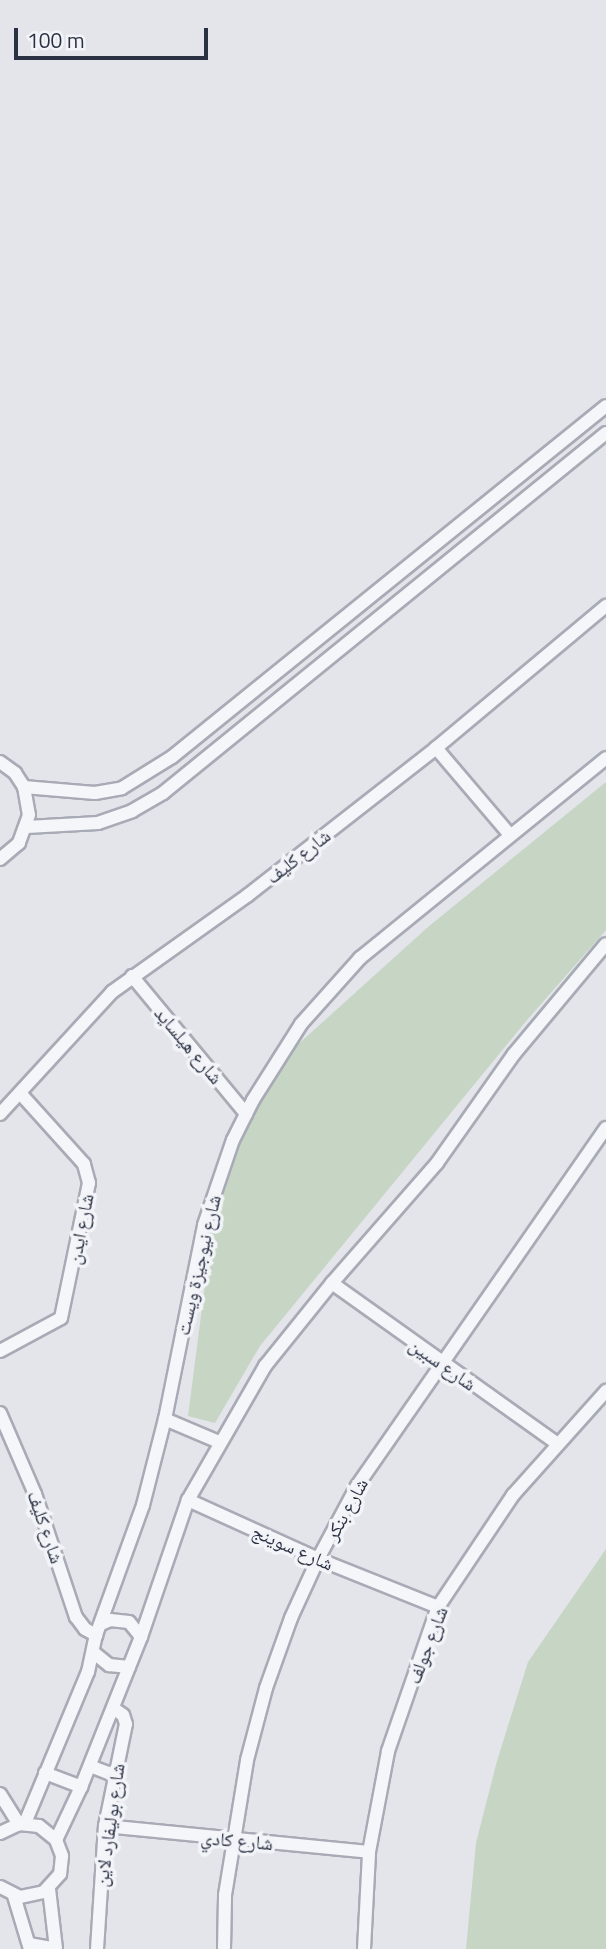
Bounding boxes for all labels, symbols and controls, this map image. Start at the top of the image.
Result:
scale bar [18,14,212,58]
text: 100 m [27,24,84,56]
street label: شارع كليف [261,824,335,888]
street label: شارع هيلسايد [150,1002,228,1088]
street label: شارع ايدن [62,1192,98,1266]
street label: شارع نيوجيزة ويست [171,1193,225,1337]
street label: شارع سبين [405,1333,481,1395]
street label: شارع بنكر [320,1474,372,1544]
street label: شارع كليف [23,1488,69,1566]
street label: شارع سوينج [249,1519,337,1575]
street label: شارع جولف [402,1603,452,1687]
street label: شارع بوليفارد لاين [89,1762,129,1888]
street label: شارع كادي [200,1825,274,1855]

